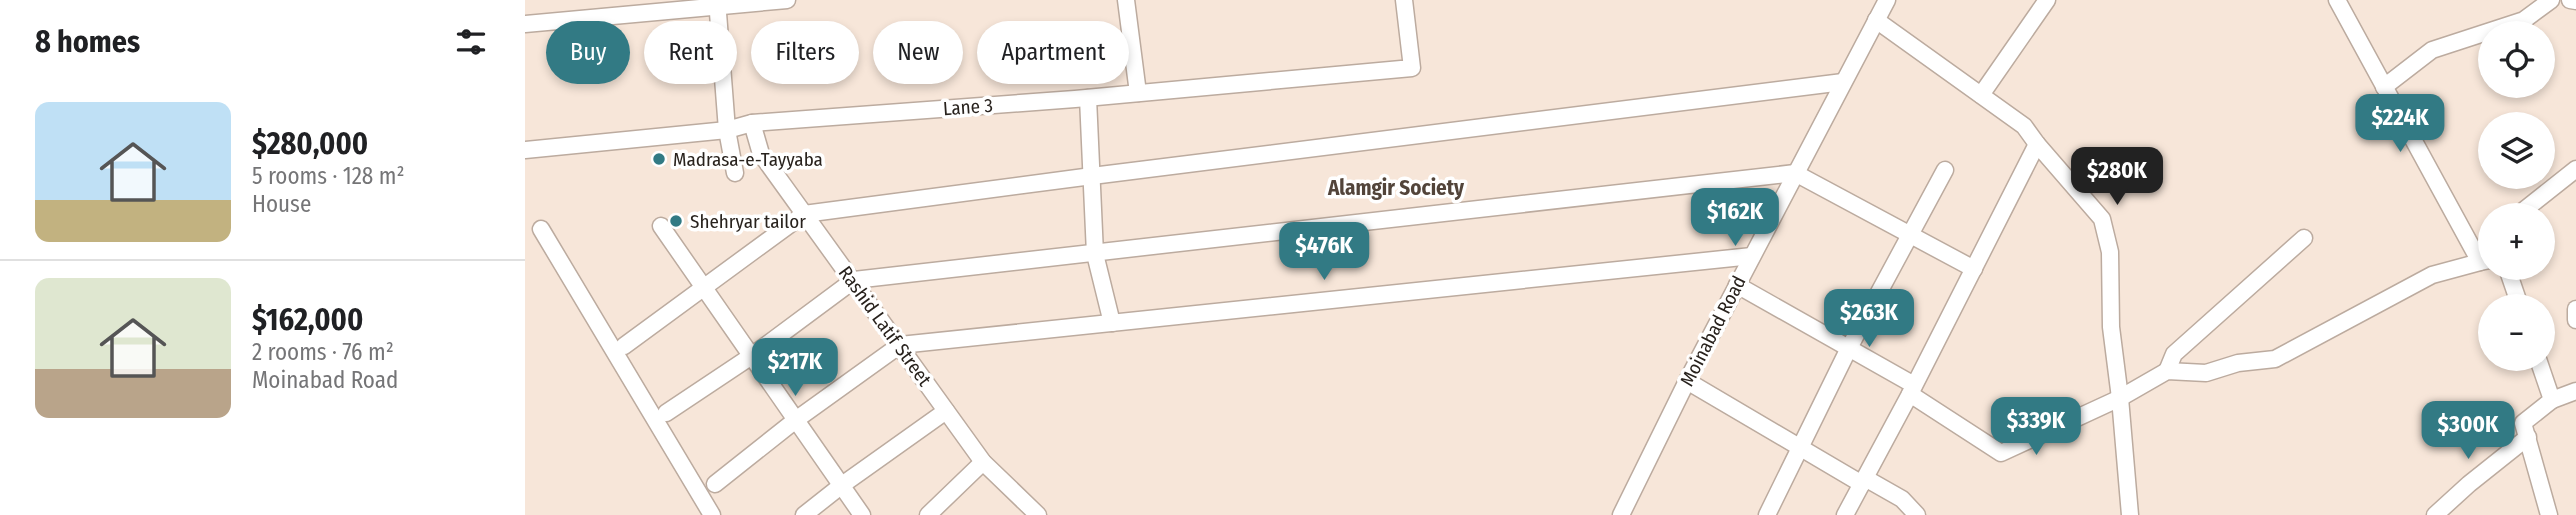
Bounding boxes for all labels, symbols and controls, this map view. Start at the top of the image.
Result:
chip: Buy [546,21,630,84]
chip: Rent [644,21,737,84]
chip: Filters [751,21,859,84]
chip: New [873,21,963,84]
chip: Apartment [977,21,1129,84]
map controls [2478,21,2555,371]
button: locate [2478,21,2555,98]
icon: filters [452,23,490,61]
text: 8 homes [35,24,140,60]
street label: Lane 3 [942,94,994,120]
pin: $224K [2351,94,2449,154]
text: $224K [2371,103,2429,131]
button: layers [2478,112,2555,189]
text: $280,000 [252,126,368,162]
icon: home [91,130,175,214]
place label: Madrasa-e-Tayyaba [673,148,823,171]
pin: $280K [2068,148,2166,207]
marker: Madrasa-e-Tayyaba [651,151,667,167]
text: $280K [2087,156,2147,184]
text: 5 rooms · 128 m² [252,162,405,190]
district label: Alamgir Society [1327,175,1465,201]
pin: $162K [1686,188,1784,248]
text: House [252,190,311,218]
text: $162K [1707,197,1763,225]
button: + [2478,203,2555,280]
place label: Shehryar tailor [690,210,806,233]
marker: Shehryar tailor [668,213,684,229]
pin: $476K [1275,222,1373,282]
text: $476K [1295,231,1353,259]
street label: Rashid Latif Street [834,262,937,391]
street label: Moinabad Road [1675,272,1751,390]
pin: $263K [1820,290,1918,349]
button: − [2478,294,2555,371]
text: $263K [1840,298,1898,326]
text: $162,000 [252,302,363,338]
icon: home [91,306,175,390]
text: 2 rooms · 76 m² [252,338,394,366]
pin: $217K [746,338,844,398]
text: $217K [768,347,822,375]
text: Moinabad Road [252,366,398,394]
pin: $339K [1987,398,2085,457]
pin: $300K [2419,402,2517,461]
text: $339K [2007,406,2065,434]
text: $300K [2438,410,2498,438]

